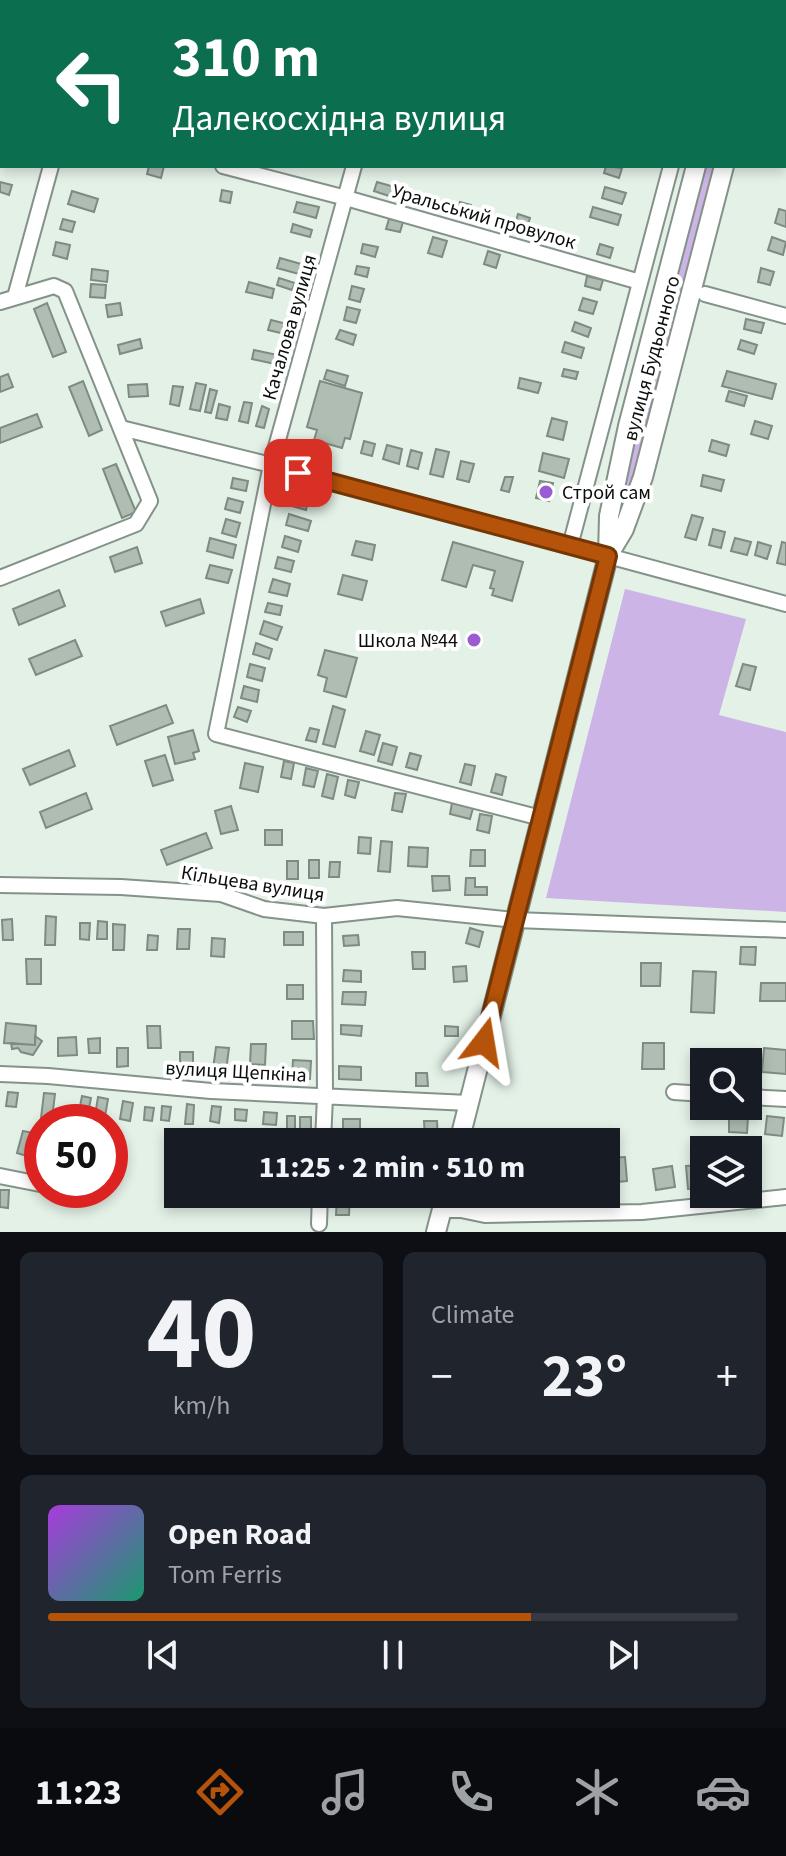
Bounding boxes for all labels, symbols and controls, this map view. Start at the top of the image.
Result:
text: 310 m [172,19,320,98]
icon: left [40,32,144,136]
text: Далекосхідна вулиця [172,93,506,144]
street label: Уральський провулок [388,177,579,257]
street label: Качалова вулиця [256,251,324,403]
street label: вулиця Будьонного [616,273,687,444]
pin [264,439,332,507]
icon: arrive [276,451,320,495]
place label: Строй сам [562,479,651,507]
marker: Строй сам [537,483,555,501]
place label: Школа №44 [358,627,458,655]
marker: Школа №44 [465,631,483,649]
street label: Кільцева вулиця [179,859,327,909]
position arrow [442,1000,526,1084]
map controls [690,1048,762,1208]
button: search [690,1048,762,1120]
street label: вулиця Щепкіна [165,1054,307,1090]
speed limit sign: 50 [24,1104,128,1208]
button: layers [690,1136,762,1208]
text: 11:25 · 2 min · 510 m [259,1146,525,1189]
text: 40 [147,1261,256,1409]
text: Climate [431,1296,515,1333]
text: 23° [542,1335,627,1420]
text: − [431,1346,453,1409]
text: + [716,1346,738,1409]
text: km/h [173,1387,230,1424]
text: Open Road [168,1513,312,1556]
text: Tom Ferris [168,1556,282,1593]
icon: previous [141,1633,185,1677]
icon: pause [371,1633,415,1677]
icon: next [601,1633,645,1677]
icon: directions [192,1764,248,1820]
icon: music [317,1764,373,1820]
icon: phone [443,1764,499,1820]
icon: climate [569,1764,625,1820]
icon: car [695,1764,751,1820]
text: 11:23 [35,1767,122,1818]

